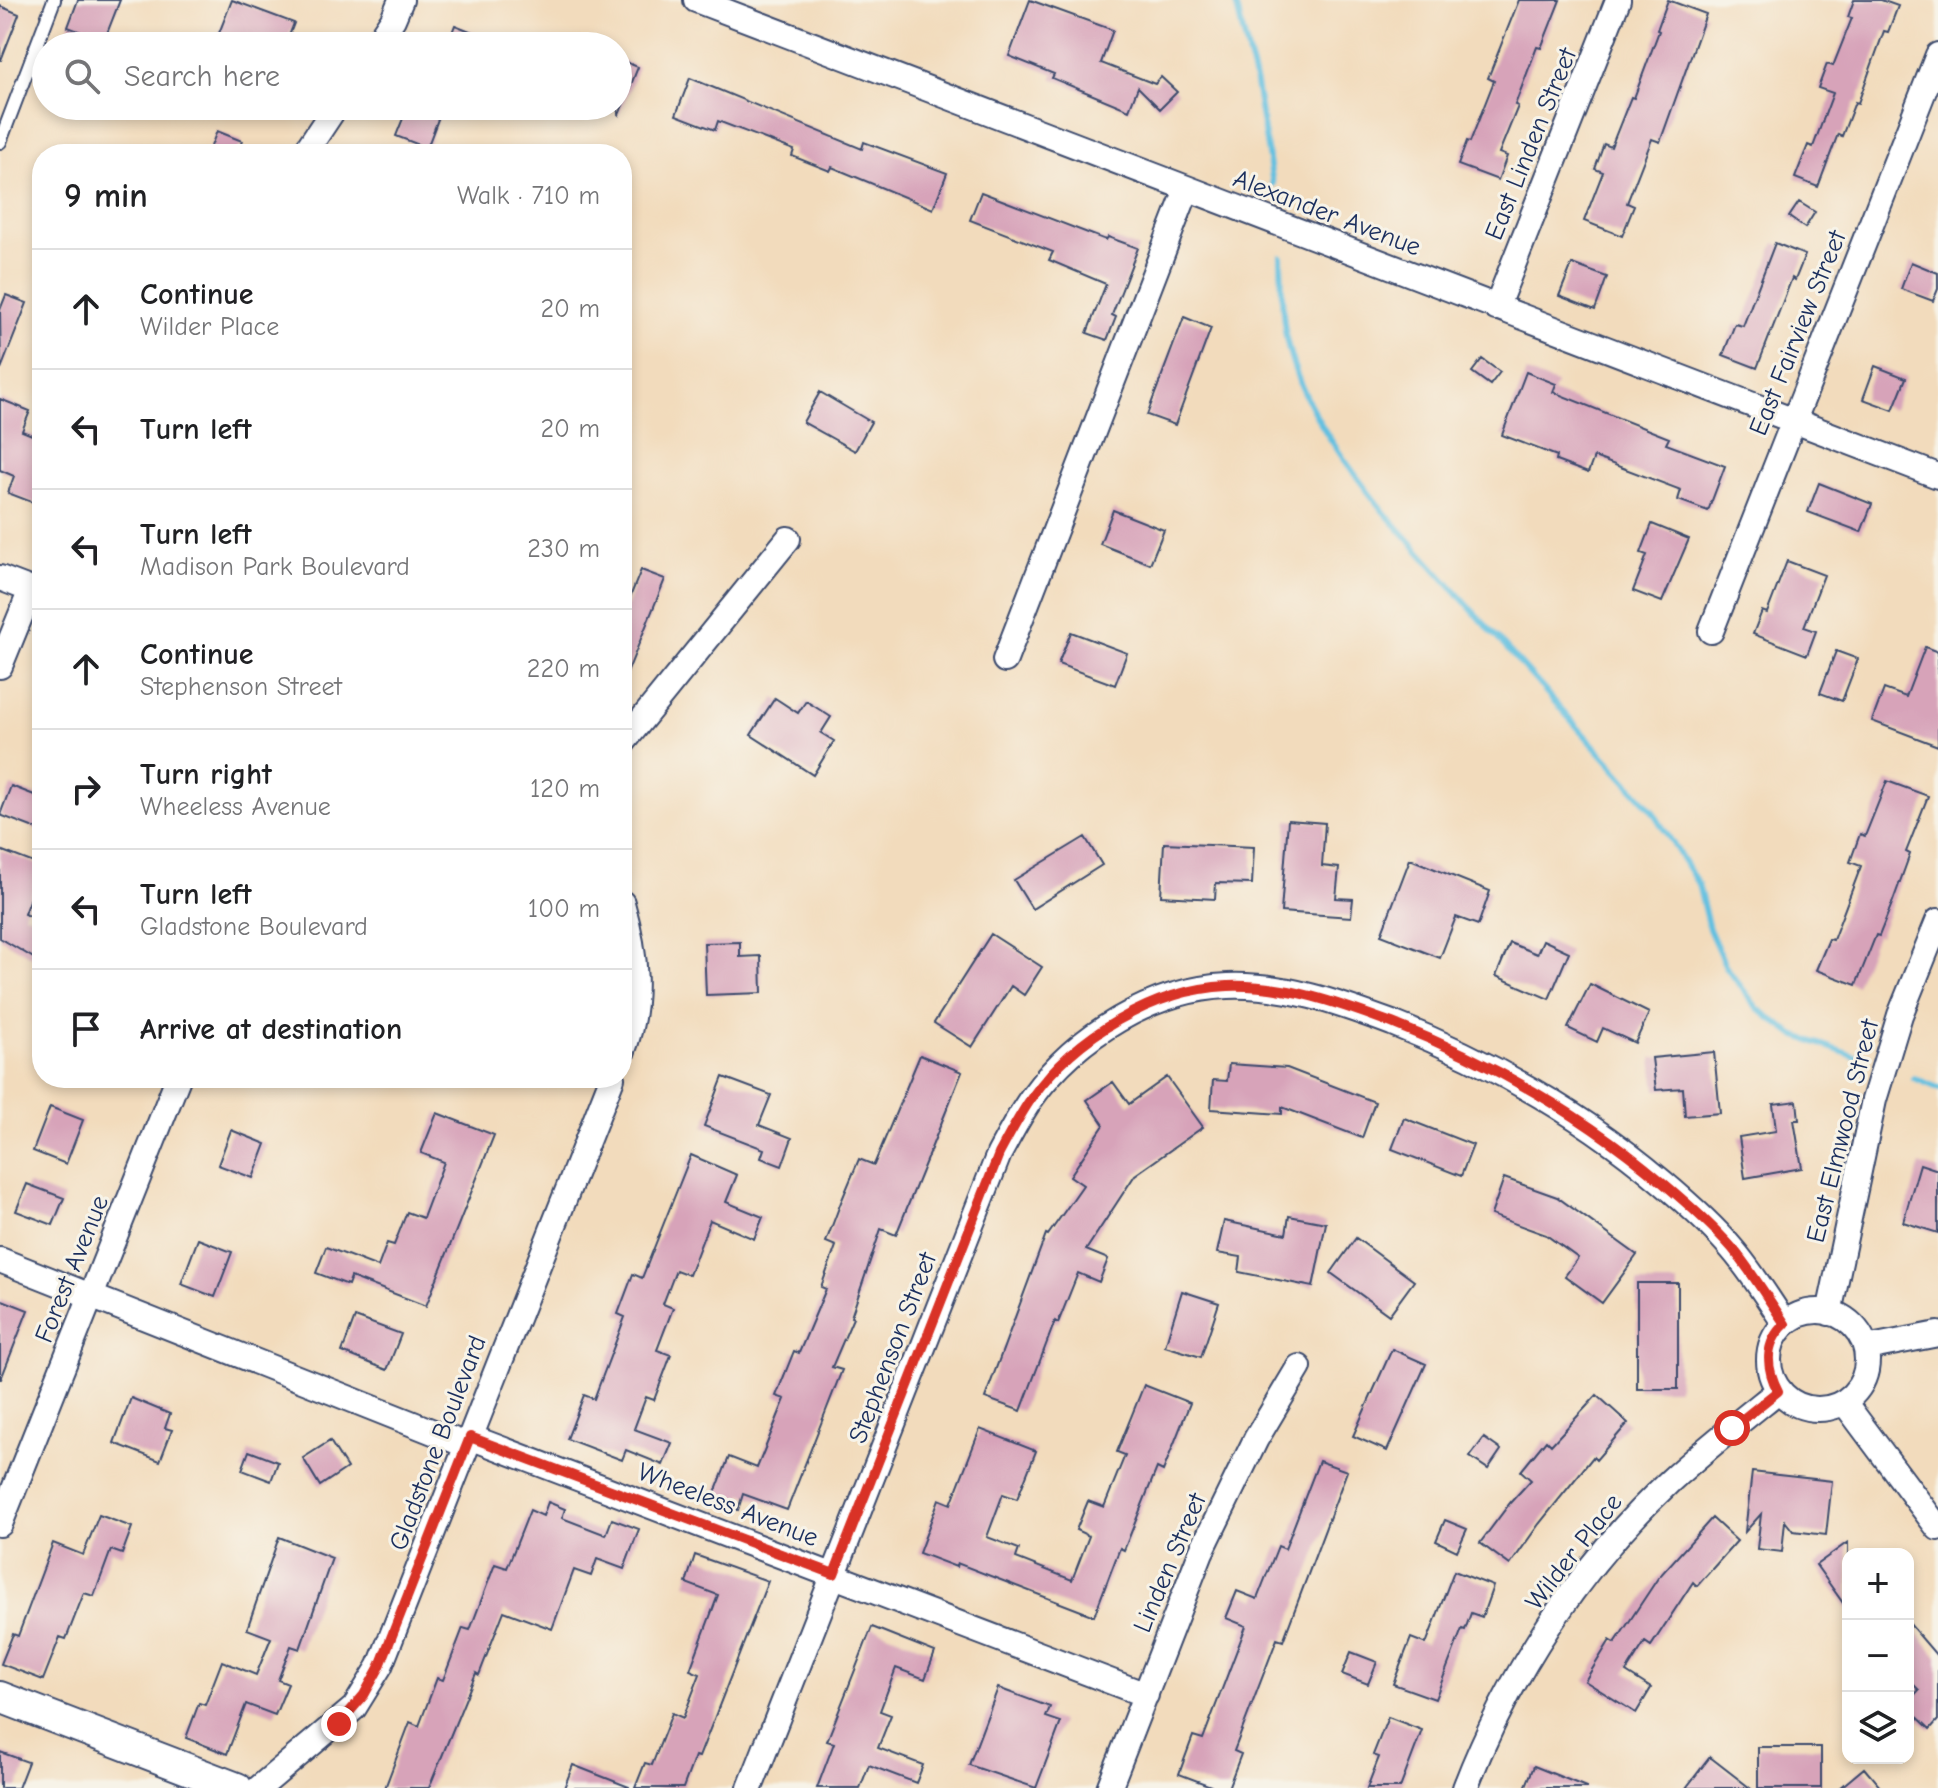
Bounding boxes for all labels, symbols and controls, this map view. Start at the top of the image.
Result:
search box [32,32,632,120]
street label: East Linden Street [1479,42,1584,244]
icon: search [60,54,104,98]
text: Search here [124,59,280,94]
street label: Alexander Avenue [1229,163,1425,263]
text: 9 min [64,176,148,216]
text: Walk · 710 m [457,181,600,211]
street label: East Fairview Street [1743,225,1853,440]
text: Continue [140,277,254,312]
icon: ahead [64,287,108,331]
text: 20 m [540,294,600,324]
text: Wilder Place [140,312,279,342]
icon: left [64,407,108,451]
text: Turn left [140,412,252,447]
text: 20 m [540,414,600,444]
text: Turn left [140,517,252,552]
icon: left [64,527,108,571]
text: 230 m [527,534,600,564]
text: Madison Park Boulevard [140,552,410,582]
text: Continue [140,637,254,672]
icon: ahead [64,647,108,691]
text: 220 m [527,654,600,684]
text: Stephenson Street [140,672,342,702]
text: Turn right [140,757,272,792]
icon: right [64,767,108,811]
text: 120 m [530,774,600,804]
text: Wheeless Avenue [140,792,331,822]
text: Turn left [140,877,252,912]
icon: left [64,887,108,931]
text: 100 m [528,894,600,924]
text: Gladstone Boulevard [140,912,368,942]
icon: arrive [64,1007,108,1051]
text: Arrive at destination [140,1012,402,1047]
street label: East Elmwood Street [1801,1015,1886,1246]
street label: Forest Avenue [29,1191,115,1347]
street label: Stephenson Street [843,1247,944,1448]
street label: Gladstone Boulevard [383,1331,493,1555]
route start [1714,1410,1750,1446]
street label: Wheeless Avenue [634,1457,822,1553]
street label: Linden Street [1127,1487,1213,1637]
street label: Wilder Place [1519,1488,1629,1616]
map controls [1842,1548,1914,1764]
button: + [1842,1548,1914,1620]
button: − [1842,1620,1914,1692]
button: layers [1842,1692,1914,1764]
route end [321,1706,357,1742]

